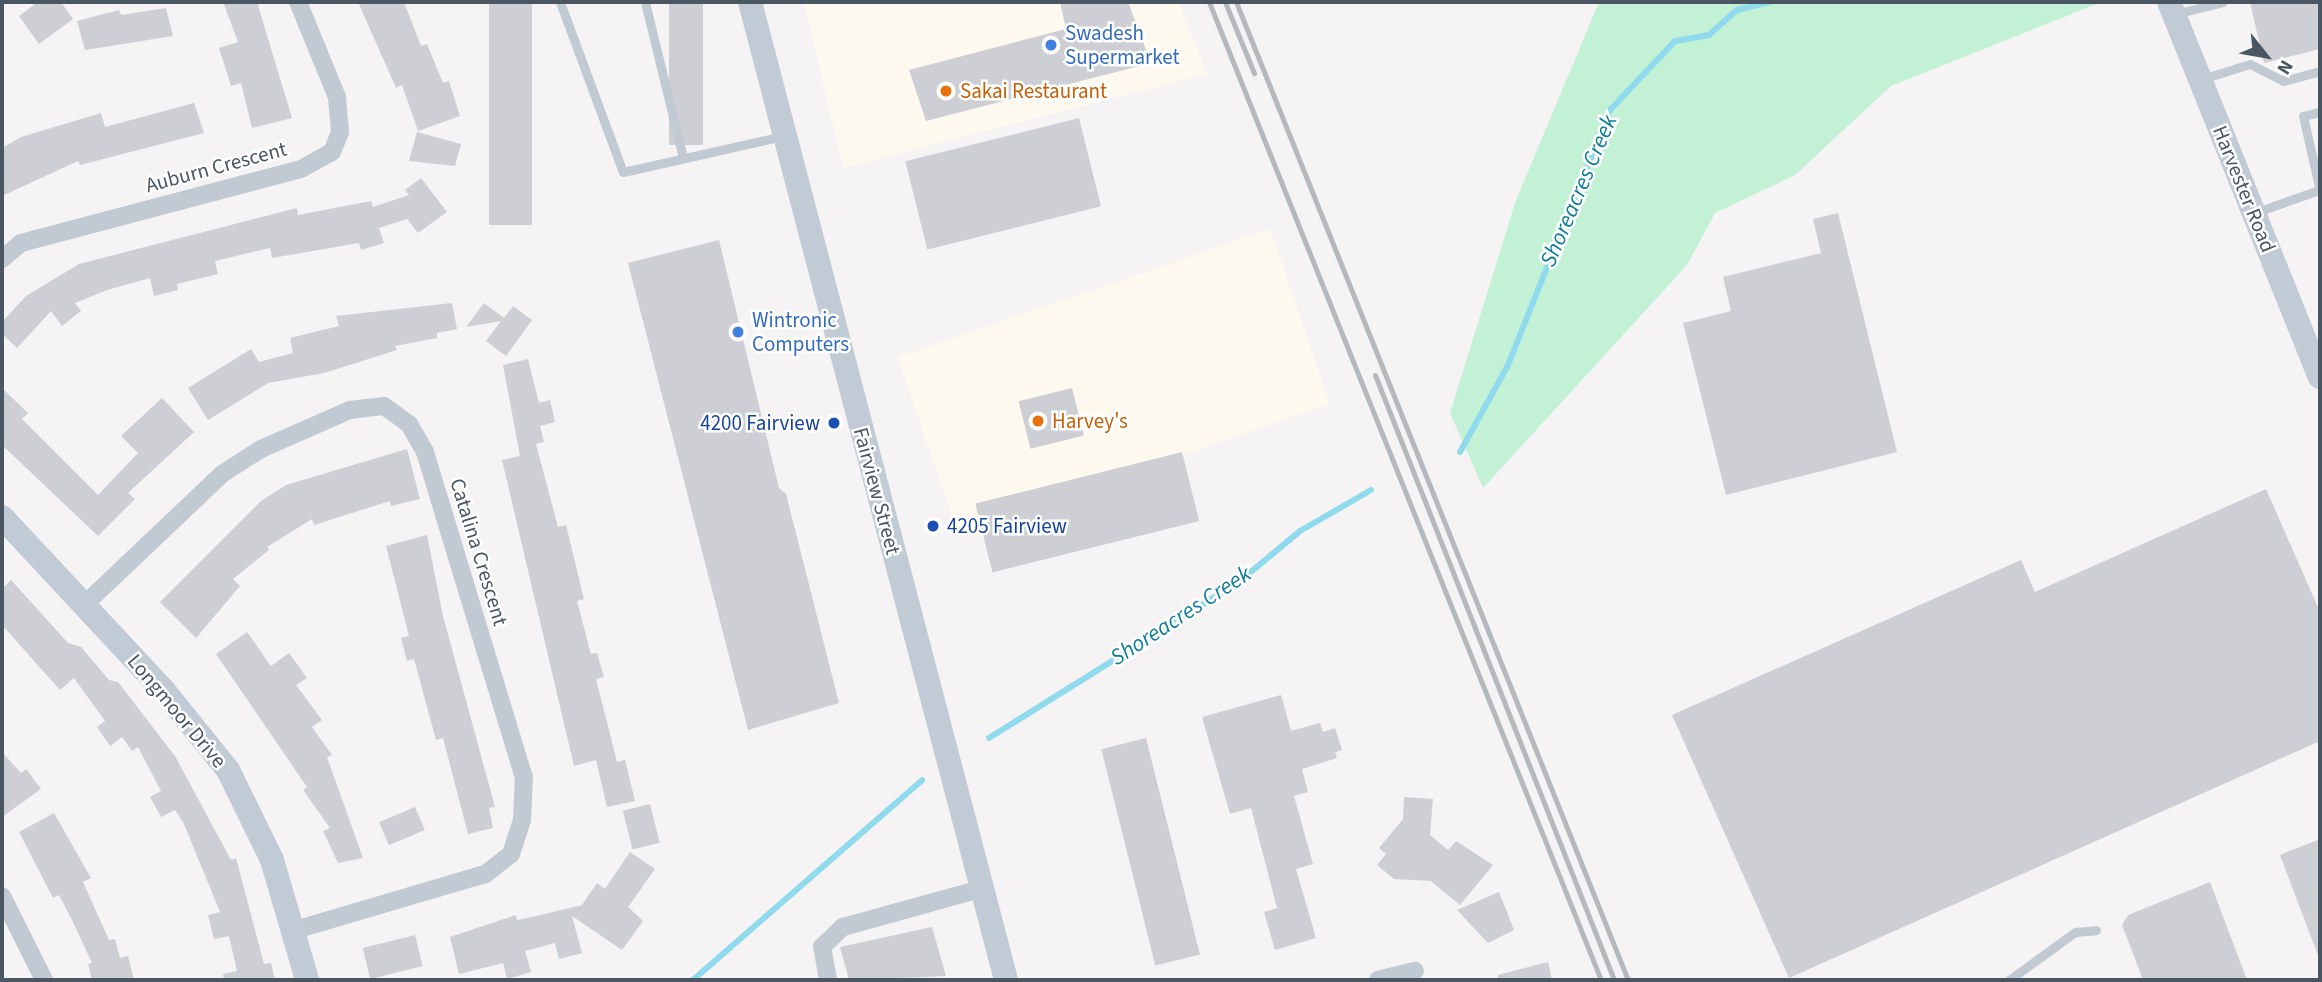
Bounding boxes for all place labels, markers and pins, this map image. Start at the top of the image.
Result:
place label: Swadesh Supermarket [1065,20,1180,70]
marker: Swadesh Supermarket [1043,37,1059,53]
place label: Sakai Restaurant [960,78,1107,104]
marker: Sakai Restaurant [938,83,954,99]
place label: Wintronic Computers [752,307,849,357]
marker: Wintronic Computers [730,324,746,340]
place label: Harvey's [1052,408,1128,434]
place label: 4200 Fairview [700,410,820,436]
marker: Harvey's [1030,413,1046,429]
marker: 4200 Fairview [826,415,842,431]
place label: 4205 Fairview [947,513,1067,539]
marker: 4205 Fairview [925,518,941,534]

